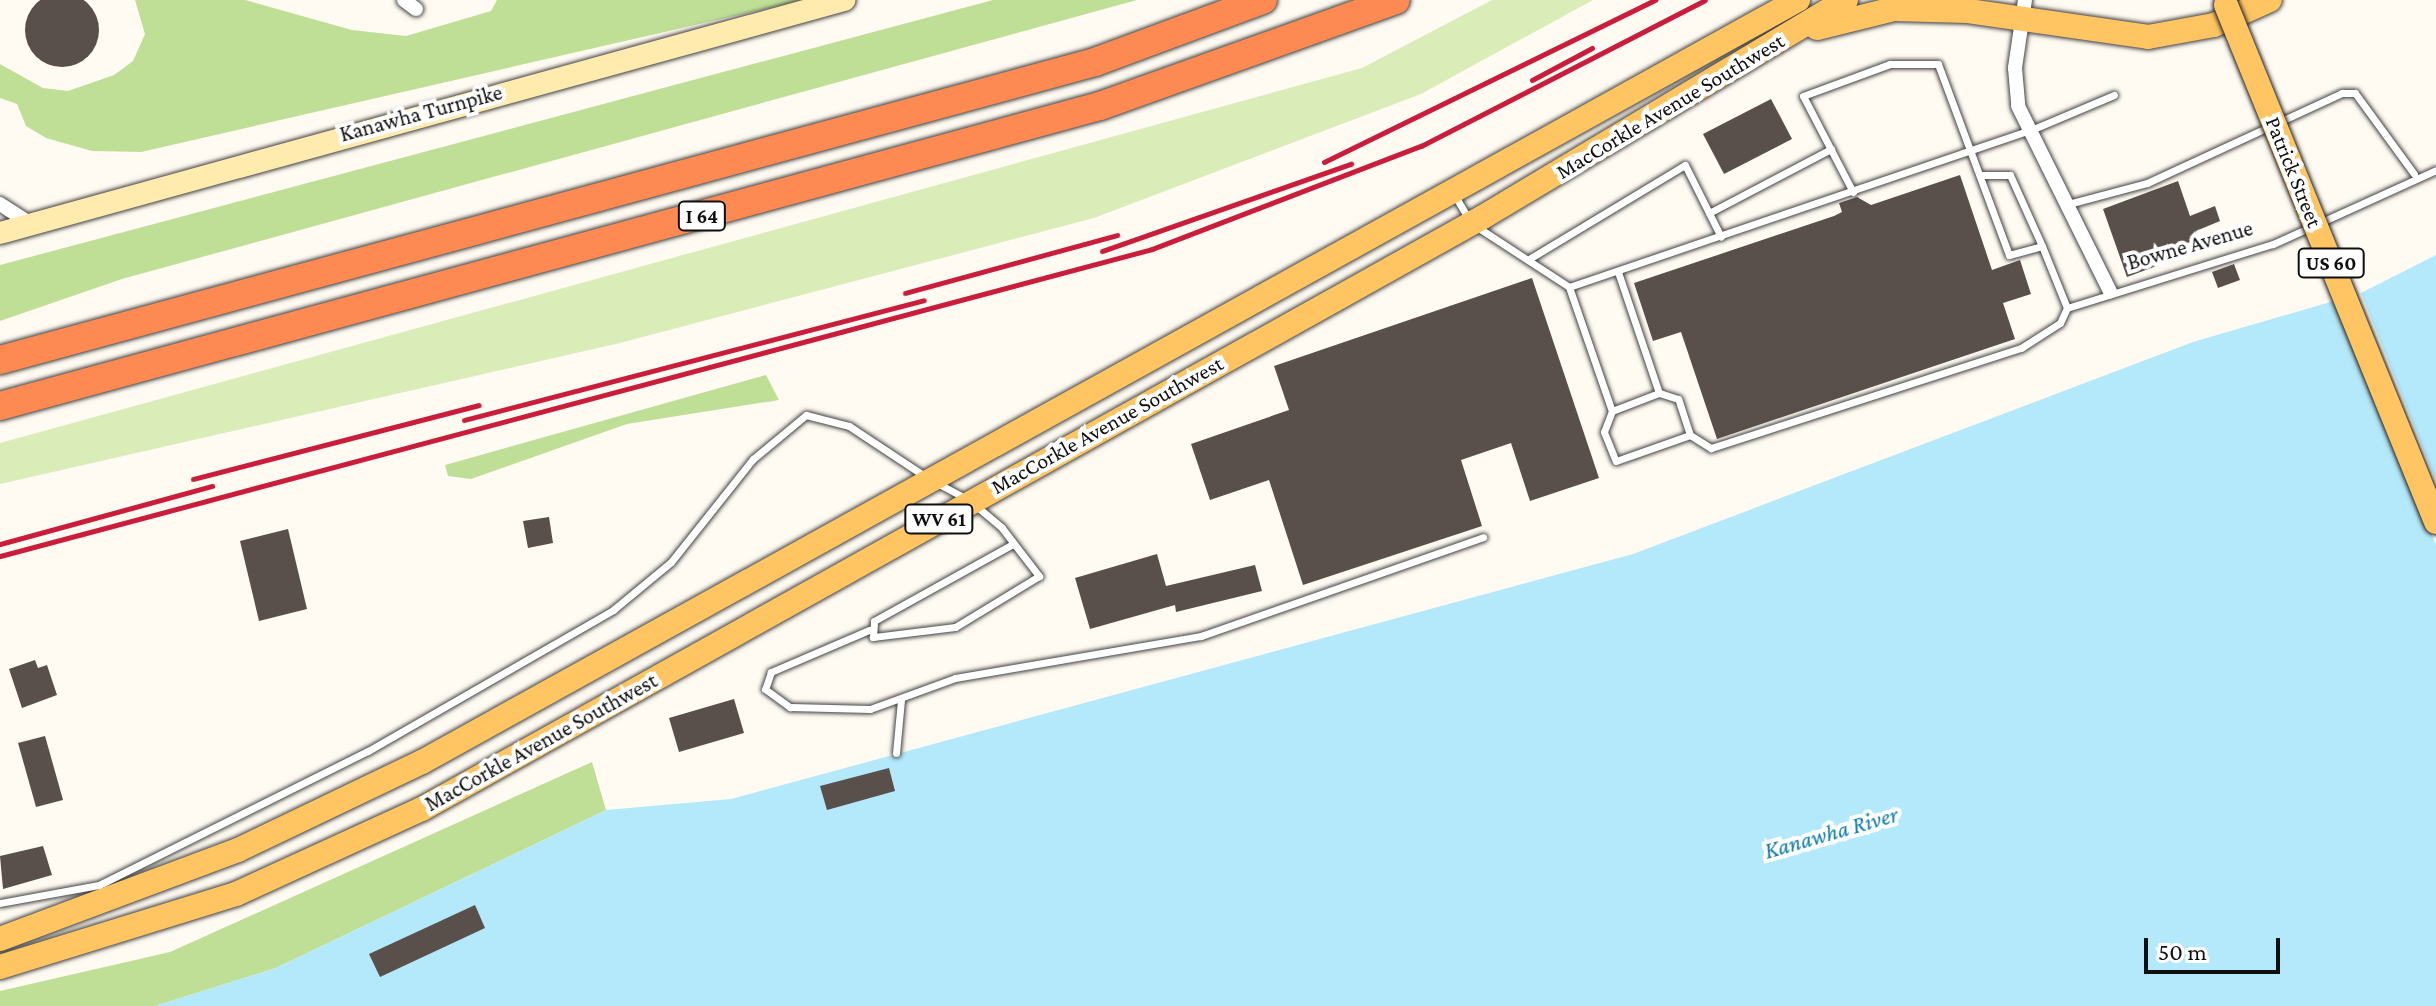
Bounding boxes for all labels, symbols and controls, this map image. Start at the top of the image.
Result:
street label: MacCorkle Avenue Southwest [1551,27,1789,185]
street label: Kanawha Turnpike [337,79,505,147]
street label: Patrick Street [2260,113,2328,231]
road number: I 64 [676,200,728,232]
street label: Bowne Avenue [2124,214,2256,276]
road number: US 60 [2297,247,2365,279]
street label: MacCorkle Avenue Southwest [986,350,1228,500]
road number: WV 61 [903,503,975,535]
street label: MacCorkle Avenue Southwest [420,667,662,817]
water label: Kanawha River [1761,799,1901,865]
scale bar [2148,922,2284,972]
text: 50 m [2158,938,2207,965]

